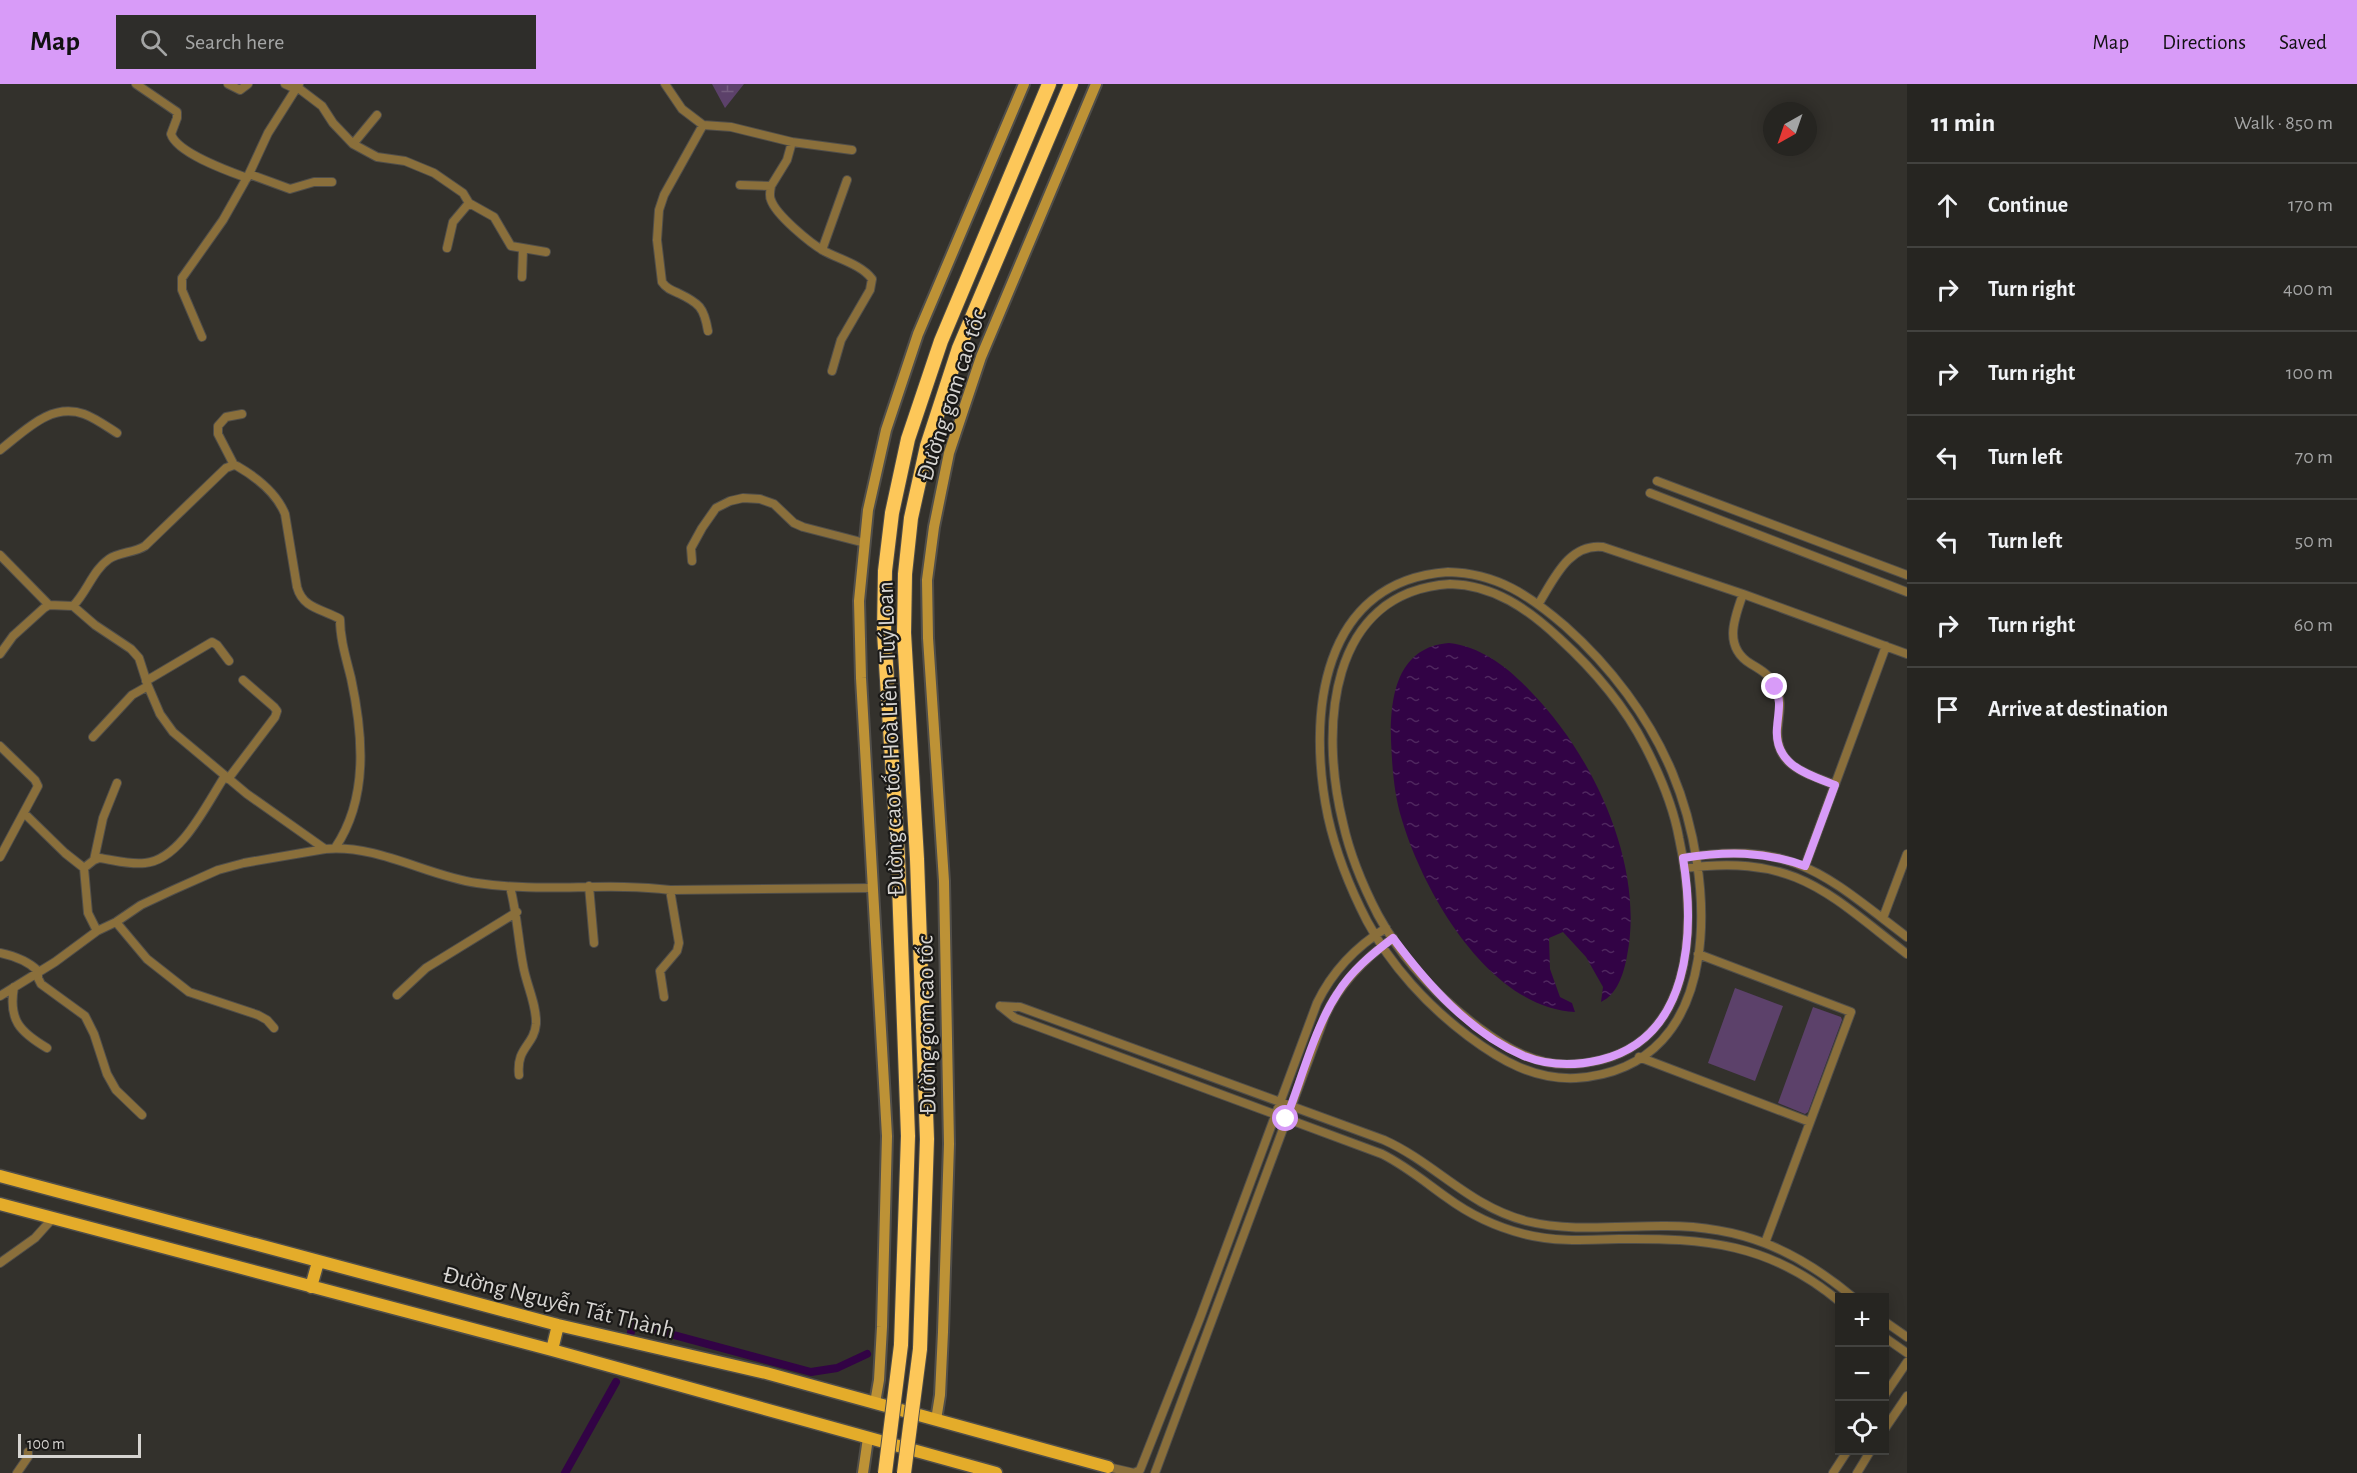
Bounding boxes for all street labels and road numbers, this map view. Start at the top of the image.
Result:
street label: Đường gom cao tốc [913,306,991,484]
street label: Đường cao tốc Hoà Liên - Tuý Loan [874,581,908,897]
street label: Đường gom cao tốc [913,935,941,1115]
street label: Đường Nguyễn Tất Thành [440,1262,677,1343]

